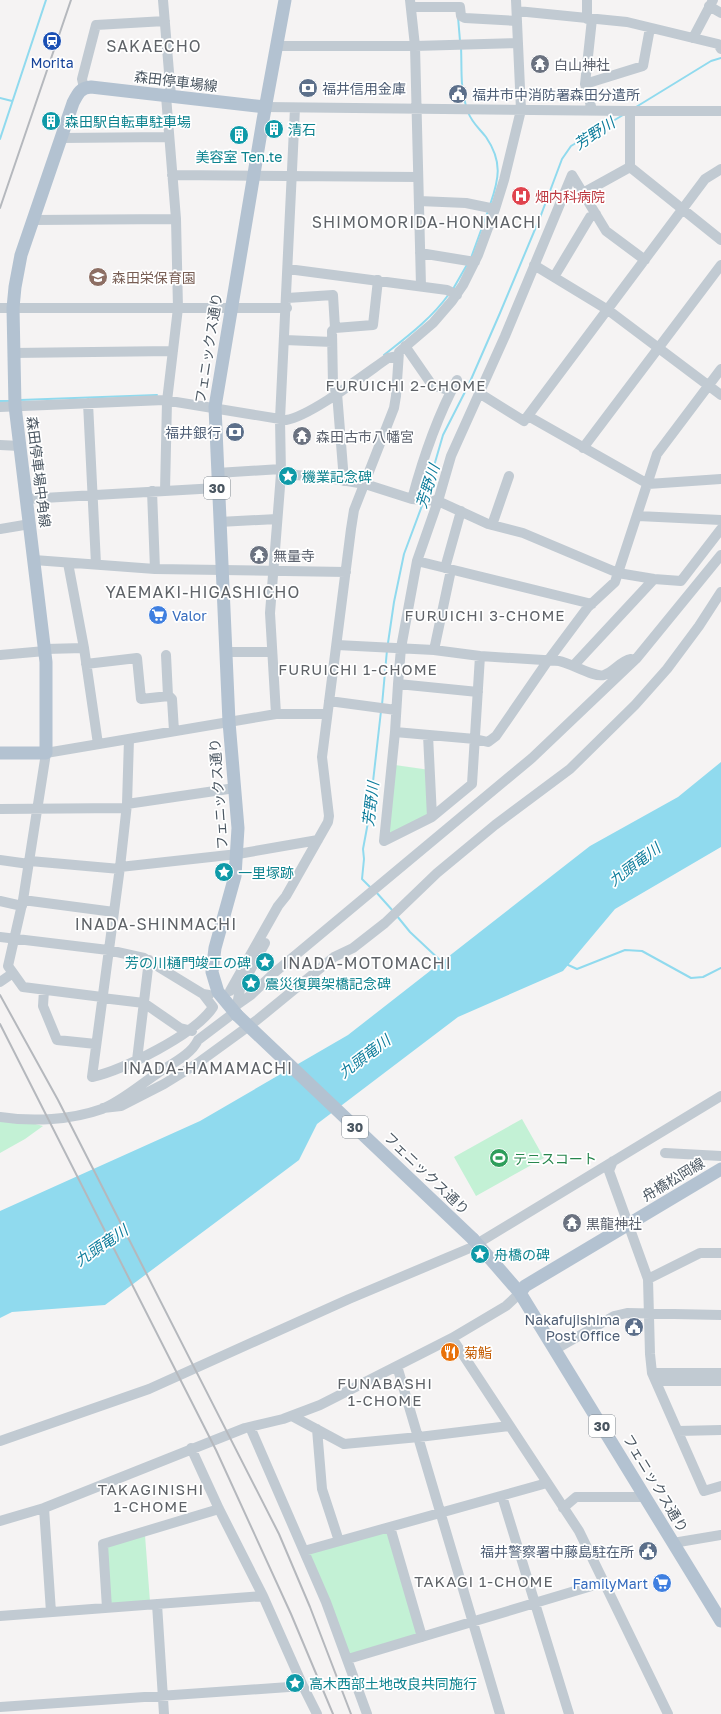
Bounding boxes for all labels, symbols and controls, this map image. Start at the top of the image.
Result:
station icon: Morita [41,30,63,52]
district label: SAKAECHO [106,36,202,56]
temple icon: 白山神社 [529,53,551,75]
place label: Morita [30,54,74,71]
place label: 白山神社 [554,56,610,73]
street label: 森田停車場線 [133,67,219,95]
bank icon: 福井信用金庫 [297,77,319,99]
place label: 福井信用金庫 [322,80,406,97]
public building icon: 福井市中消防署森田分遣所 [447,83,469,105]
place label: 福井市中消防署森田分遣所 [472,86,640,103]
building icon: 森田駅自転車駐車場 [40,110,62,132]
water label: 芳野川 [570,112,619,153]
place label: 森田駅自転車駐車場 [65,113,191,130]
building icon: 清石 [263,118,285,140]
place label: 清石 [288,121,316,138]
building icon: 美容室 Ten.te [228,124,250,146]
place label: 美容室 Ten.te [196,148,282,165]
hospital icon: 畑内科病院 [510,185,532,207]
place label: 畑内科病院 [535,188,605,205]
district label: SHIMOMORIDA-HONMACHI [312,212,542,232]
school or university icon: 森田栄保育園 [87,266,109,288]
place label: 森田栄保育園 [112,269,196,286]
street label: フェニックス通り [191,292,225,404]
district label: FURUICHI 2-CHOME [326,376,486,394]
street label: 森田停車場中角線 [24,415,54,529]
bank icon: 福井銀行 [224,421,246,443]
place label: 福井銀行 [165,424,221,441]
temple icon: 森田古市八幡宮 [291,425,313,447]
place label: 森田古市八幡宮 [316,428,414,445]
water label: 芳野川 [411,460,443,510]
place icon: 機業記念碑 [277,465,299,487]
place label: 機業記念碑 [302,468,372,485]
road number: 30 [204,477,230,499]
temple icon: 無量寺 [248,544,270,566]
place label: 無量寺 [273,547,315,564]
district label: YAEMAKI-HIGASHICHO [106,582,300,602]
supermarket icon: Valor [147,604,169,626]
district label: FURUICHI 3-CHOME [405,606,565,624]
place label: Valor [172,607,207,624]
district label: FURUICHI 1-CHOME [278,660,438,678]
street label: フェニックス通り [206,738,230,850]
water label: 芳野川 [358,779,382,827]
water label: 九頭竜川 [605,838,665,889]
place icon: 一里塚跡 [213,861,235,883]
place label: 一里塚跡 [238,864,294,881]
district label: INADA-SHINMACHI [75,914,237,934]
place icon: 芳の川樋門竣工の碑 [254,951,276,973]
district label: INADA-MOTOMACHI [282,953,452,973]
place label: 芳の川樋門竣工の碑 [125,954,251,971]
place icon: 震災復興架橋記念碑 [240,972,262,994]
place label: 震災復興架橋記念碑 [265,975,391,992]
water label: 九頭竜川 [335,1030,395,1081]
district label: INADA-HAMAMACHI [123,1058,293,1078]
road number: 30 [342,1116,368,1138]
street label: フェニックス通り [381,1128,473,1218]
sports icon: テニスコート [488,1147,510,1169]
place label: テニスコート [513,1150,597,1167]
street label: 舟橋松岡線 [639,1154,707,1204]
temple icon: 黒龍神社 [561,1212,583,1234]
place label: 黒龍神社 [586,1215,642,1232]
water label: 九頭竜川 [71,1220,133,1269]
place icon: 舟橋の碑 [469,1243,491,1265]
place label: 舟橋の碑 [494,1246,550,1263]
place label: Nakafujishima Post Office [525,1311,620,1344]
public building icon: Nakafujishima Post Office [623,1316,645,1338]
restaurant icon: 菊鮨 [439,1341,461,1363]
place label: 菊鮨 [464,1344,492,1361]
district label: FUNABASHI 1-CHOME [337,1374,433,1409]
road number: 30 [589,1415,615,1437]
street label: フェニックス通り [620,1431,692,1535]
district label: TAKAGINISHI 1-CHOME [98,1480,204,1515]
public building icon: 福井警察署中藤島駐在所 [637,1540,659,1562]
place label: 福井警察署中藤島駐在所 [480,1543,634,1560]
district label: TAKAGI 1-CHOME [414,1572,554,1590]
supermarket icon: FamilyMart [651,1572,673,1594]
place label: FamilyMart [573,1575,648,1592]
place icon: 高木西部土地改良共同施行 [284,1672,306,1694]
place label: 高木西部土地改良共同施行 [309,1675,477,1692]

